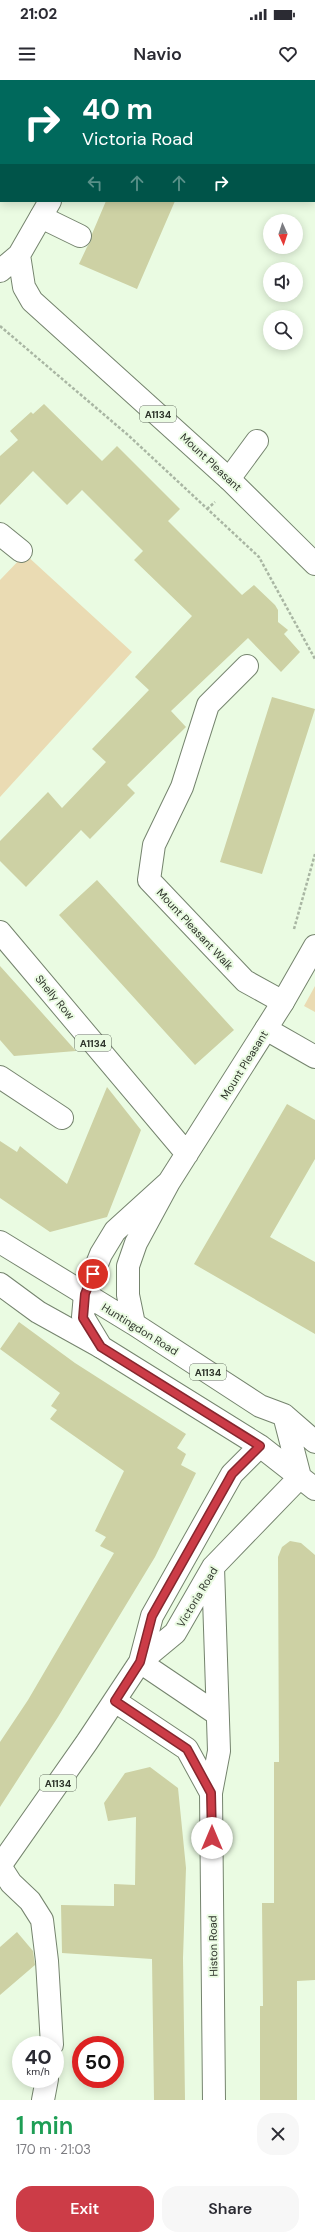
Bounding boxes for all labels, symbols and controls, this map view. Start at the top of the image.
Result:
text: 21:02 [20,4,57,24]
text: Navio [133,42,182,66]
icon: menu [16,43,38,65]
icon: heart [277,43,299,65]
text: 40 m [82,91,153,128]
icon: right [16,96,68,148]
text: Victoria Road [82,127,193,151]
icon: left [84,172,106,194]
icon: ahead [126,172,148,194]
icon: ahead [168,172,190,194]
icon: right [210,172,232,194]
north arrow [263,214,303,254]
map controls [263,214,303,350]
button: sound [263,262,303,302]
button: search [263,310,303,350]
road number: A1134 [140,406,176,422]
street label: Mount Pleasant [177,430,245,494]
street label: Mount Pleasant Walk [154,886,237,973]
street label: Shelly Row [32,972,78,1023]
street label: Mount Pleasant [217,1028,271,1102]
road number: A1134 [75,1035,111,1051]
pin [76,1257,110,1291]
icon: arrive [82,1263,104,1285]
street label: Huntingdon Road [99,1300,181,1358]
road number: A1134 [190,1364,226,1380]
street label: Victoria Road [173,1564,221,1630]
road number: A1134 [40,1775,76,1791]
position arrow [191,1817,233,1859]
street label: Histon Road [205,1915,221,1977]
speed limit sign: 50 [72,2036,124,2088]
text: 40 [24,2044,52,2070]
text: km/h [26,2065,50,2078]
text: 1 min [16,2110,73,2141]
button: close [257,2113,299,2155]
text: 170 m · 21:03 [16,2141,91,2158]
button: Exit [16,2186,154,2232]
button: Share [162,2186,299,2232]

